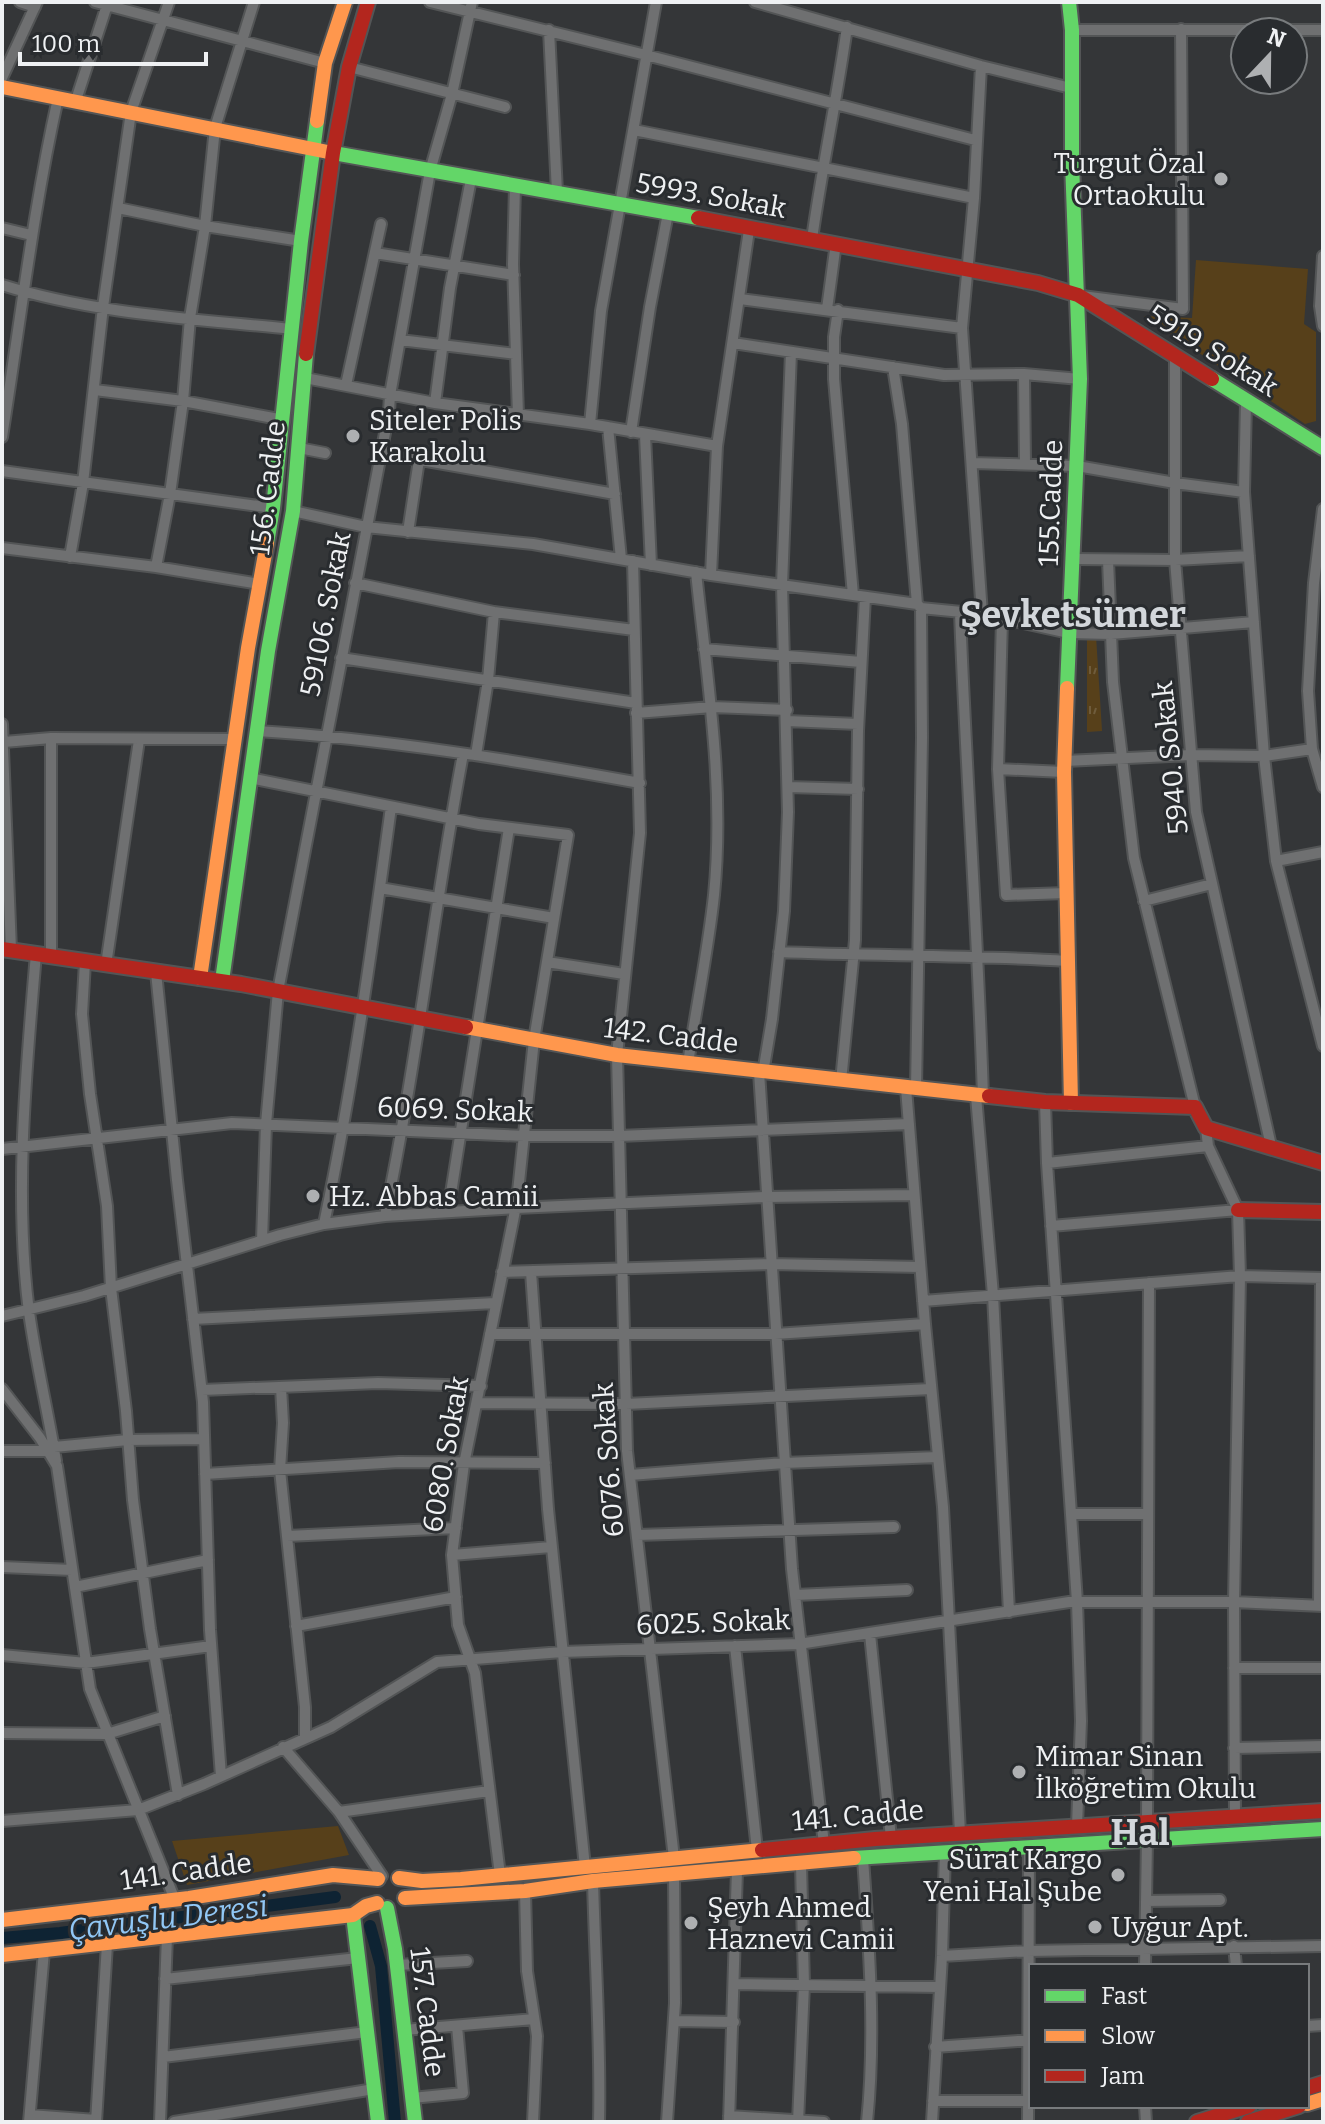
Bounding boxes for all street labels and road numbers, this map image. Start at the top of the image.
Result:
street label: 5993. Sokak [633,166,789,225]
street label: 5919. Sokak [1141,297,1284,404]
street label: 156. Cadde [243,419,292,557]
street label: 155.Cadde [1032,439,1069,567]
street label: 59106. Sokak [293,529,358,699]
street label: 5940. Sokak [1146,679,1195,836]
street label: 142. Cadde [602,1011,740,1060]
street label: 6069. Sokak [376,1090,534,1129]
street label: 6080. Sokak [416,1373,475,1535]
street label: 6076. Sokak [587,1381,630,1538]
street label: 6025. Sokak [635,1603,791,1642]
street label: 141. Cadde [791,1793,925,1838]
street label: 141. Cadde [118,1846,254,1897]
street label: 157. Cadde [403,1945,452,2079]

